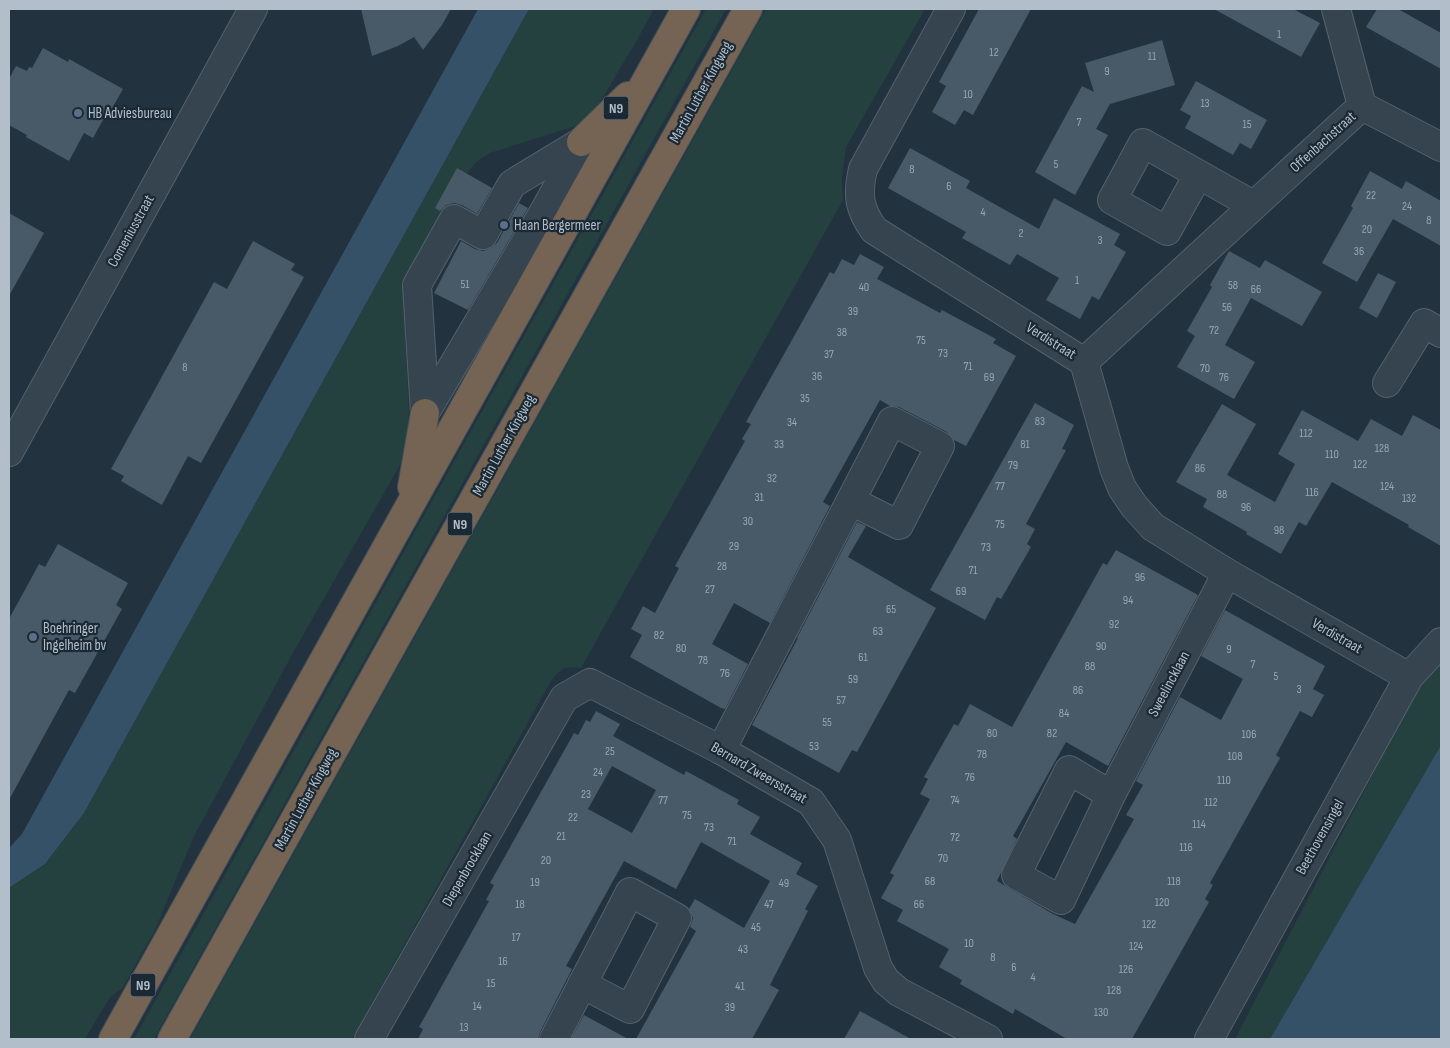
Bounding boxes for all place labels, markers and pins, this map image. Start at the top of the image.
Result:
place label: HB Adviesbureau [88,104,172,123]
marker: HB Adviesbureau [72,107,84,119]
place label: Haan Bergermeer [514,216,602,235]
marker: Haan Bergermeer [498,219,510,231]
place label: Boehringer Ingelheim bv [43,619,107,655]
marker: Boehringer Ingelheim bv [27,631,39,643]

